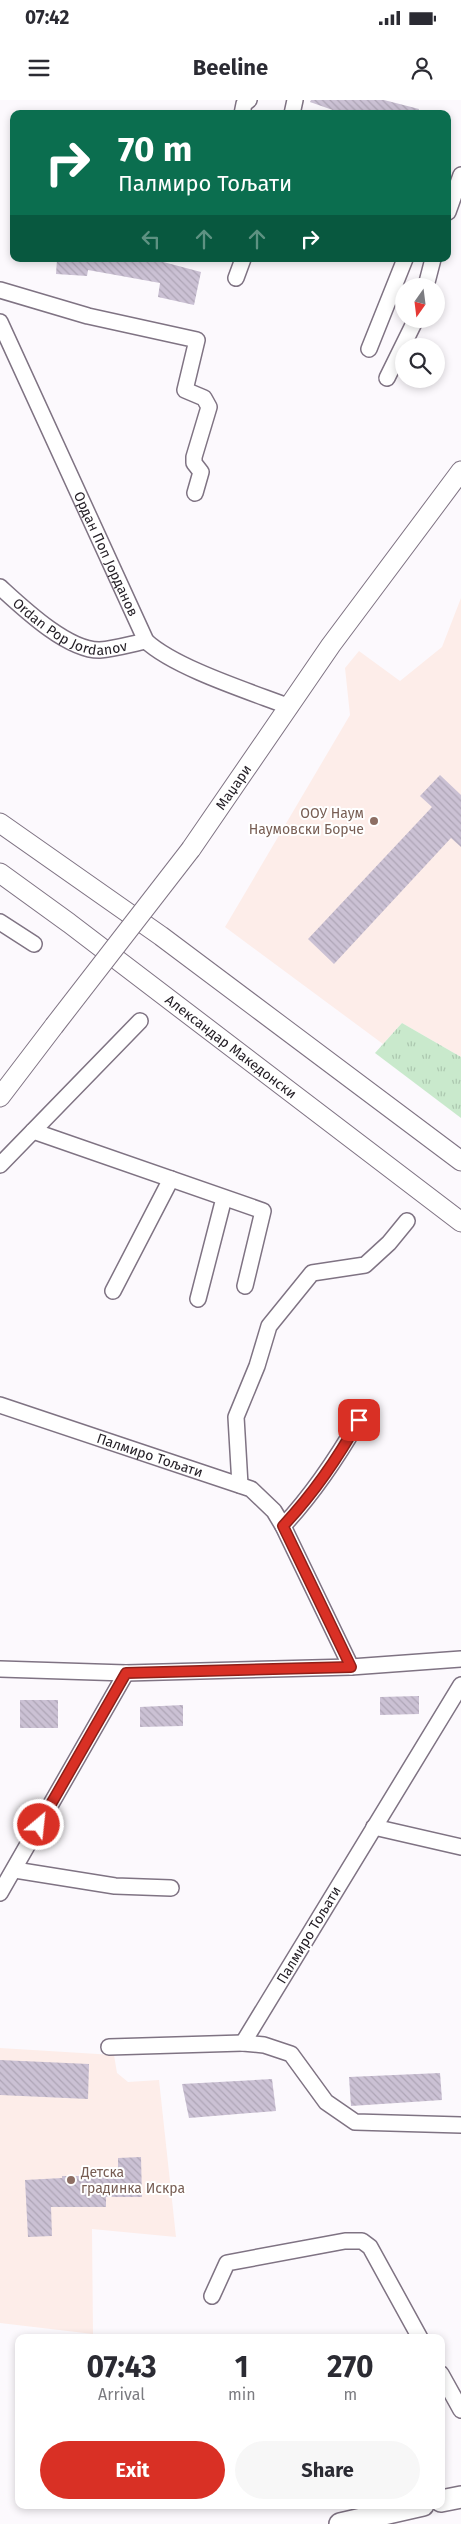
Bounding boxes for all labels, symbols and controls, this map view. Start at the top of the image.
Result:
text: 07:42 [25,6,69,29]
icon: menu [25,54,53,82]
text: Beeline [193,54,268,81]
icon: person [408,54,436,82]
text: 70 m [118,128,192,170]
icon: right [35,130,100,195]
text: Палмиро Тољати [118,170,292,197]
icon: left [137,225,165,253]
icon: ahead [190,225,218,253]
icon: ahead [243,225,271,253]
icon: right [296,225,324,253]
north arrow [395,278,445,328]
map controls [395,278,445,388]
button: search [395,338,445,388]
street label: Ордан Поп Јорданов [70,489,142,619]
street label: Ordan Pop Jordanov [9,594,129,659]
street label: Маџари [212,761,255,813]
place label: ООУ Наум Наумовски Борче [249,805,364,838]
marker: ООУ Наум Наумовски Борче [368,815,380,827]
street label: Александар Македонски [162,991,300,1102]
pin [338,1399,380,1441]
icon: arrive [345,1406,373,1434]
street label: Палмиро Тољати [95,1429,205,1481]
position arrow [12,1798,64,1850]
street label: Палмиро Тољати [273,1883,345,1987]
place label: Детска градинка Искра [80,2164,185,2197]
marker: Детска градинка Искра [65,2174,77,2186]
text: 07:43 [86,2349,157,2385]
text: 1 [235,2349,249,2385]
text: 270 [327,2349,374,2385]
text: Arrival [98,2385,145,2404]
text: min [228,2385,256,2404]
text: m [343,2385,357,2404]
button: Exit [40,2441,225,2499]
button: Share [235,2441,420,2499]

